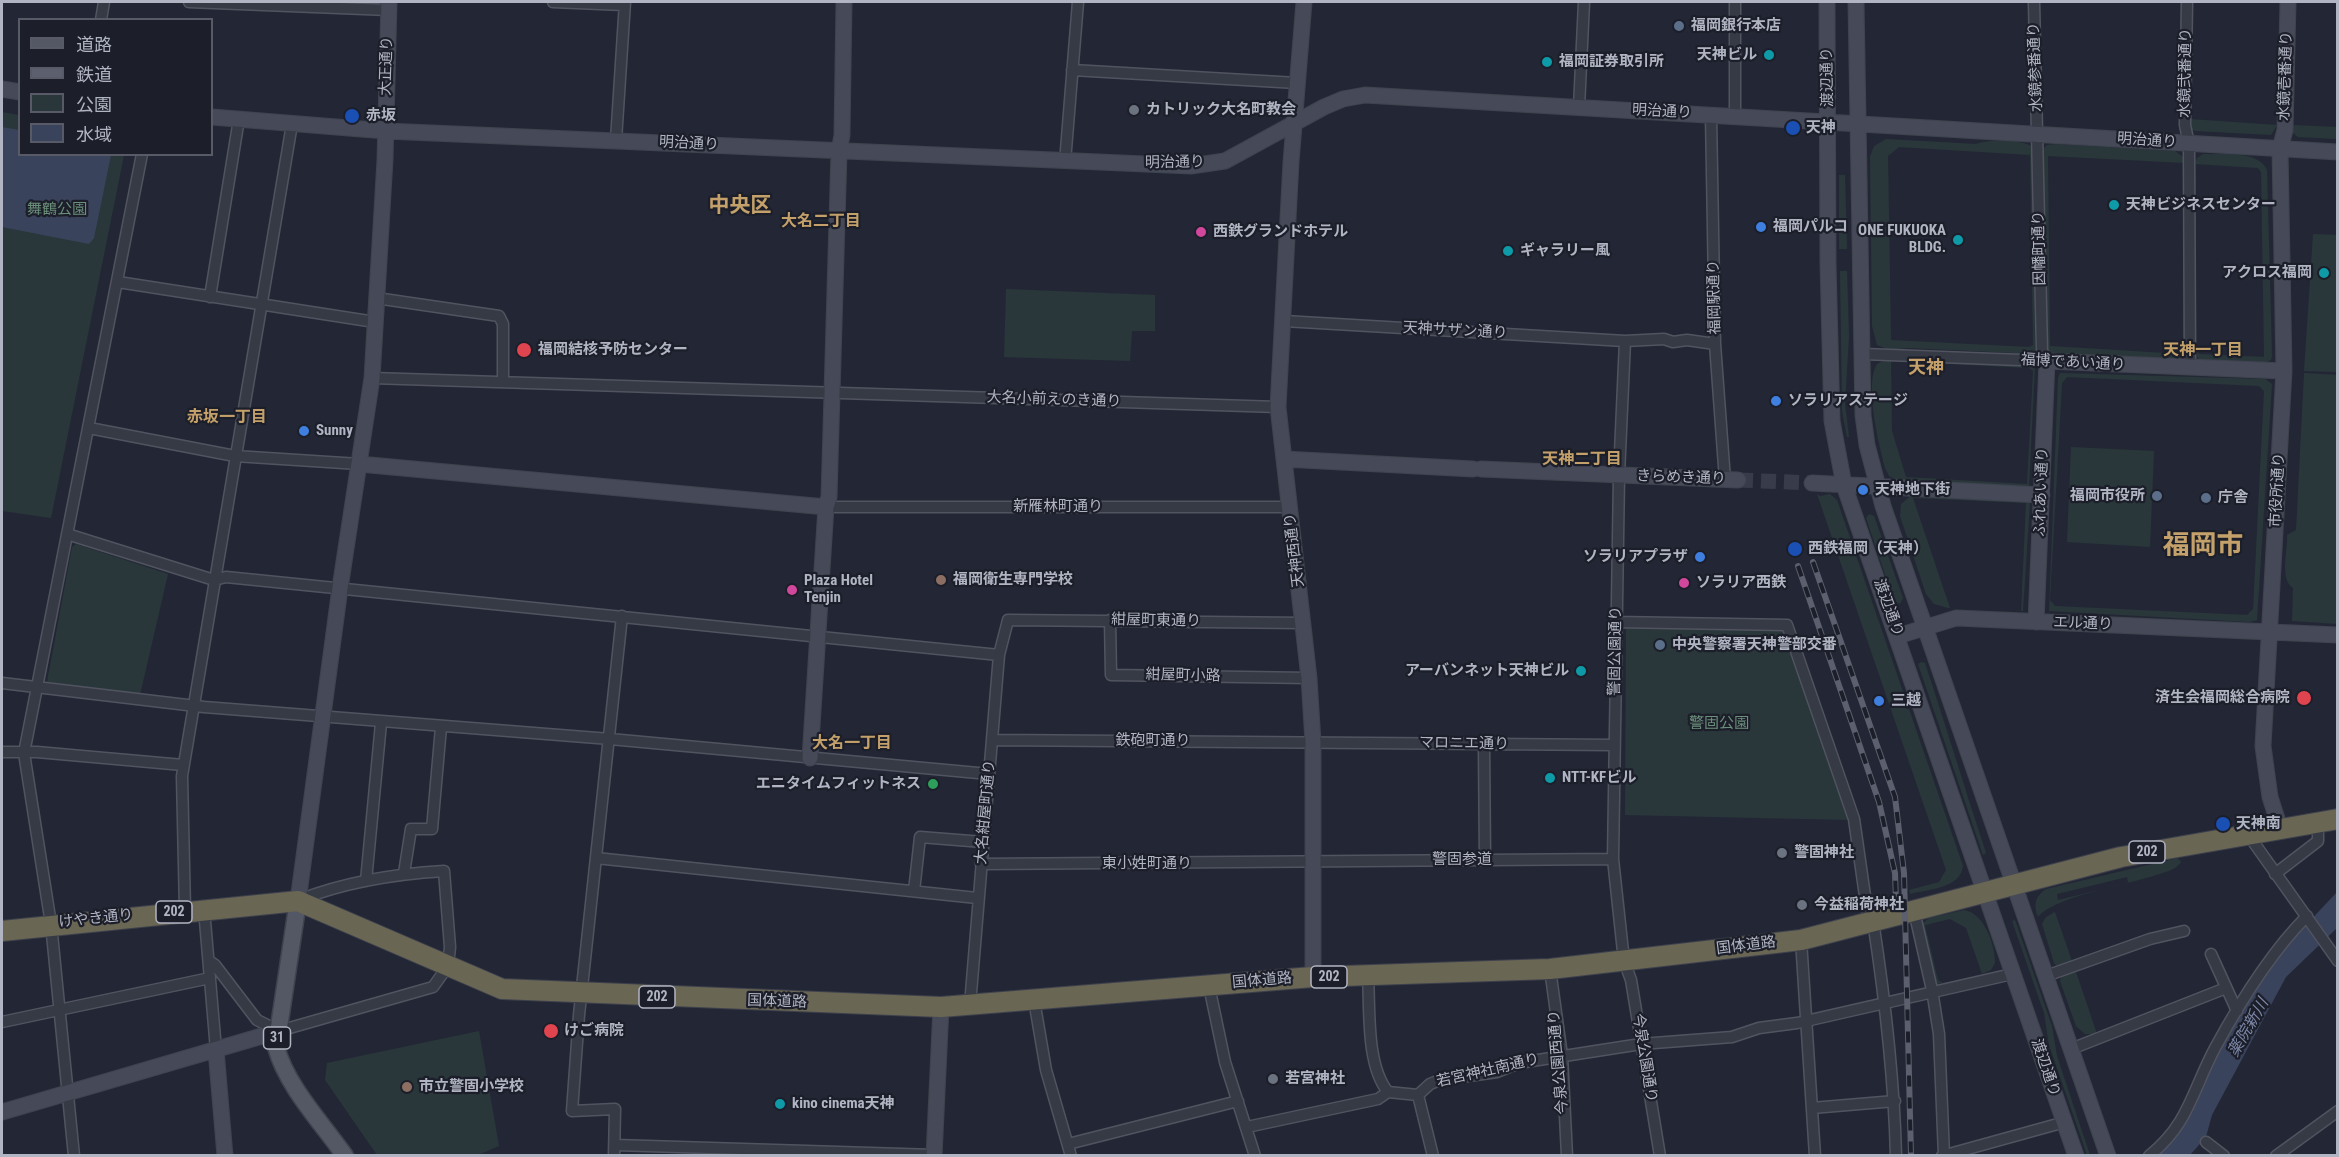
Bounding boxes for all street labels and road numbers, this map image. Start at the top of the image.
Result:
street label: 水鏡参番通り [2025,22,2047,112]
street label: 水鏡弐番通り [2176,28,2196,118]
street label: 水鏡壱番通り [2275,31,2297,121]
street label: 大正通り [377,36,397,96]
street label: 渡辺通り [1818,47,1838,107]
street label: 明治通り [1632,101,1692,123]
street label: 明治通り [2116,130,2178,152]
street label: 明治通り [659,133,719,155]
street label: 明治通り [1145,153,1205,173]
street label: 因幡町通り [2030,210,2050,286]
street label: 福岡駅通り [1705,259,1725,335]
street label: 天神サザン通り [1402,319,1508,343]
street label: 福博であい通り [2020,351,2126,375]
street label: 大名小前えのき通り [986,389,1122,411]
street label: ふれあい通り [2031,447,2053,537]
street label: 市役所通り [2267,452,2289,528]
street label: きらめき通り [1636,467,1726,489]
street label: 新雁林町通り [1013,498,1103,516]
street label: 天神西通り [1281,512,1309,588]
street label: 渡辺通り [1869,577,1907,639]
street label: 警固公園通り [1606,606,1626,696]
street label: 紺屋町東通り [1111,611,1201,631]
street label: エル通り [2053,614,2113,634]
street label: 紺屋町小路 [1145,666,1221,686]
street label: 鉄砲町通り [1116,732,1190,750]
street label: マロニエ通り [1419,734,1509,754]
street label: 大名紺屋町通り [972,759,1000,865]
road number: 202 [2129,841,2165,863]
street label: 警固参道 [1432,851,1492,869]
street label: 東小姓町通り [1102,855,1192,873]
road number: 202 [156,901,192,923]
street label: けやき通り [58,906,134,932]
street label: 国体道路 [1715,933,1777,959]
road number: 202 [1311,966,1347,988]
street label: 国体道路 [1231,969,1293,993]
road number: 202 [639,986,675,1008]
street label: 国体道路 [747,992,807,1012]
street label: 今泉公園西通り [1545,1009,1573,1115]
street label: 今泉公園通り [1628,1012,1660,1104]
road number: 31 [264,1027,290,1049]
street label: 渡辺通り [2027,1037,2063,1099]
street label: 若宮神社南通り [1435,1050,1541,1092]

